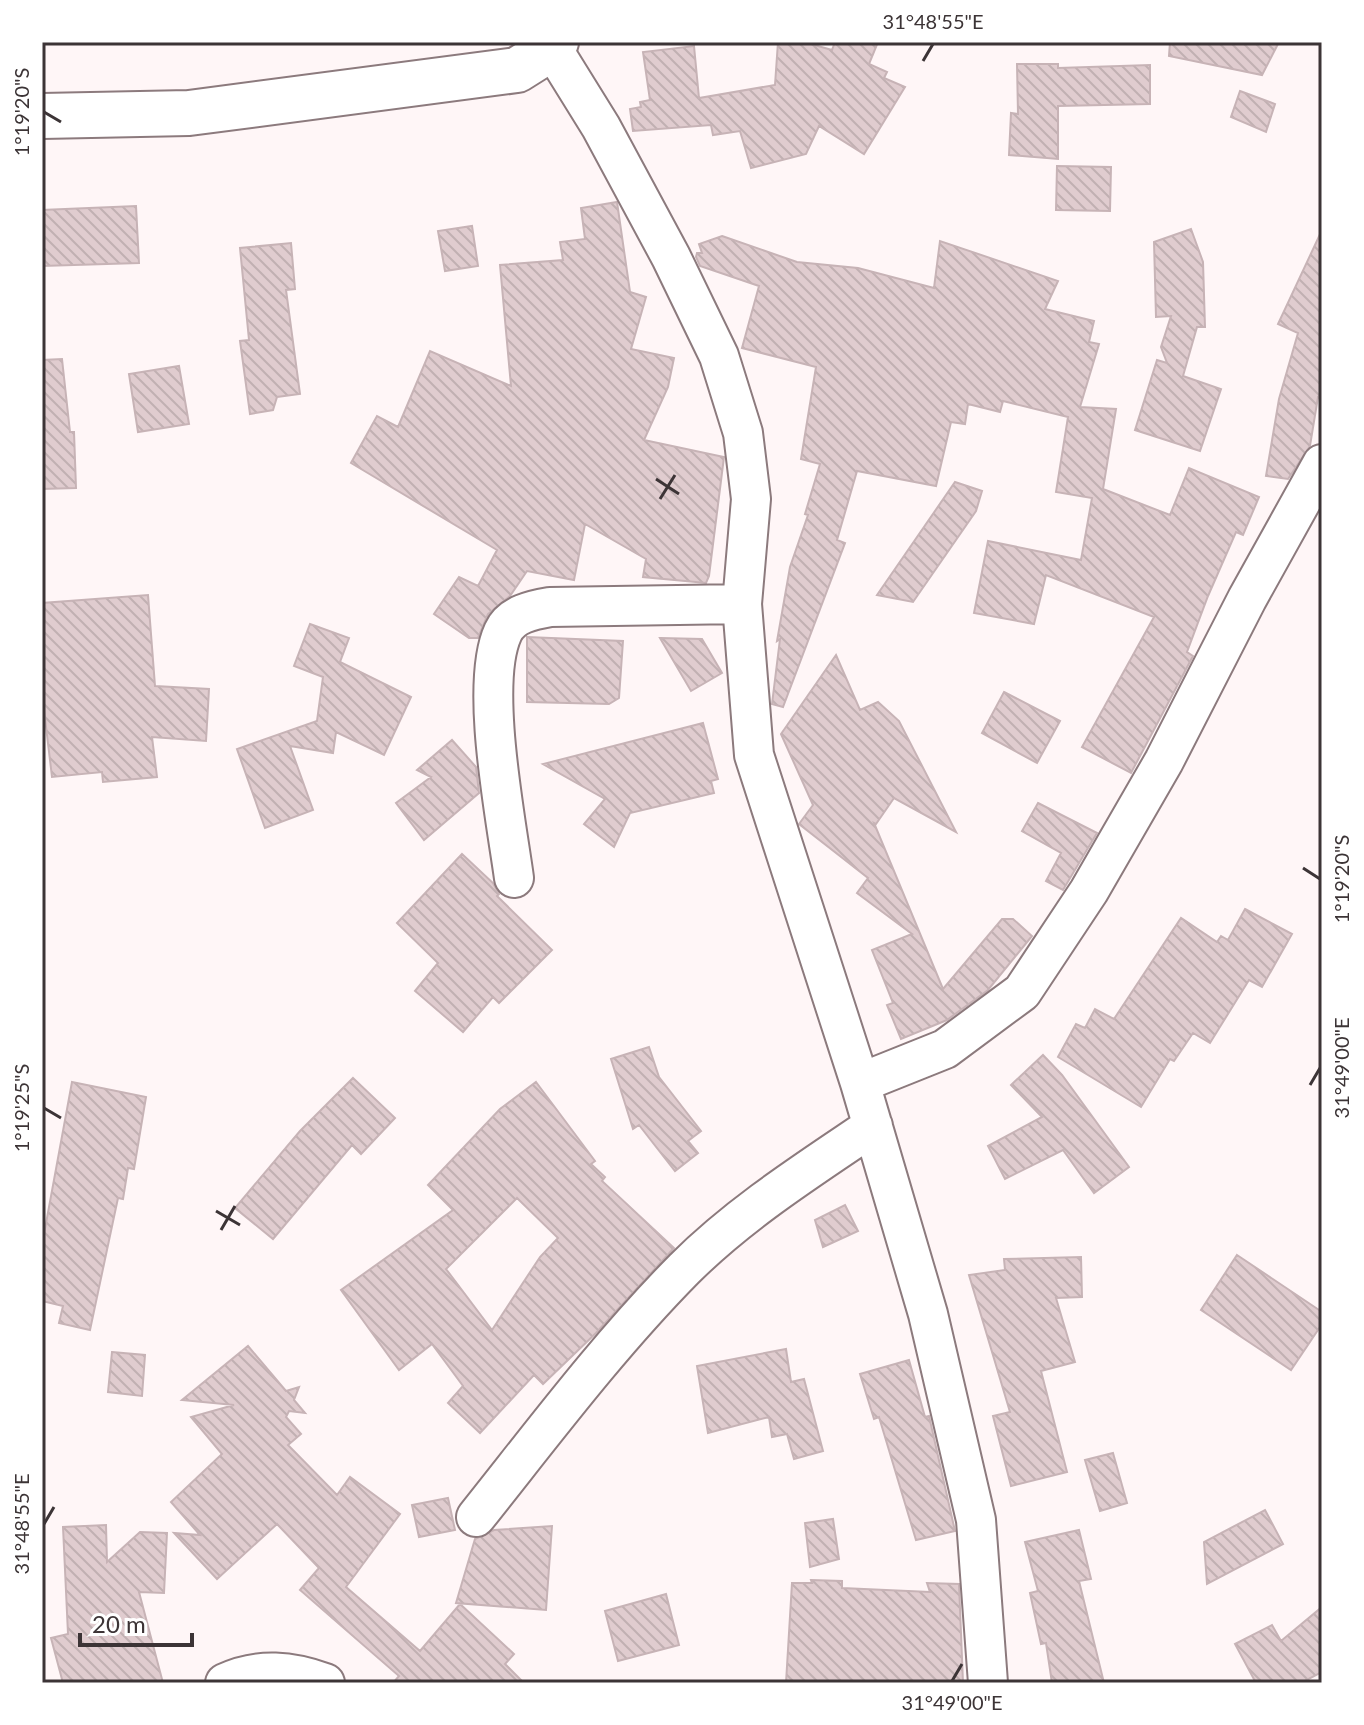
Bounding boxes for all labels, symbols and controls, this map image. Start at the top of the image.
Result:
text: 31°48'55"E [883,9,983,33]
text: 1°19'20"S [9,68,33,156]
text: 1°19'20"S [1329,835,1353,923]
text: 31°49'00"E [1329,1018,1353,1118]
text: 1°19'25"S [9,1064,33,1152]
text: 31°48'55"E [9,1474,33,1574]
scale bar [80,1597,192,1647]
text: 20 m [92,1609,146,1638]
text: 31°49'00"E [902,1690,1002,1714]

